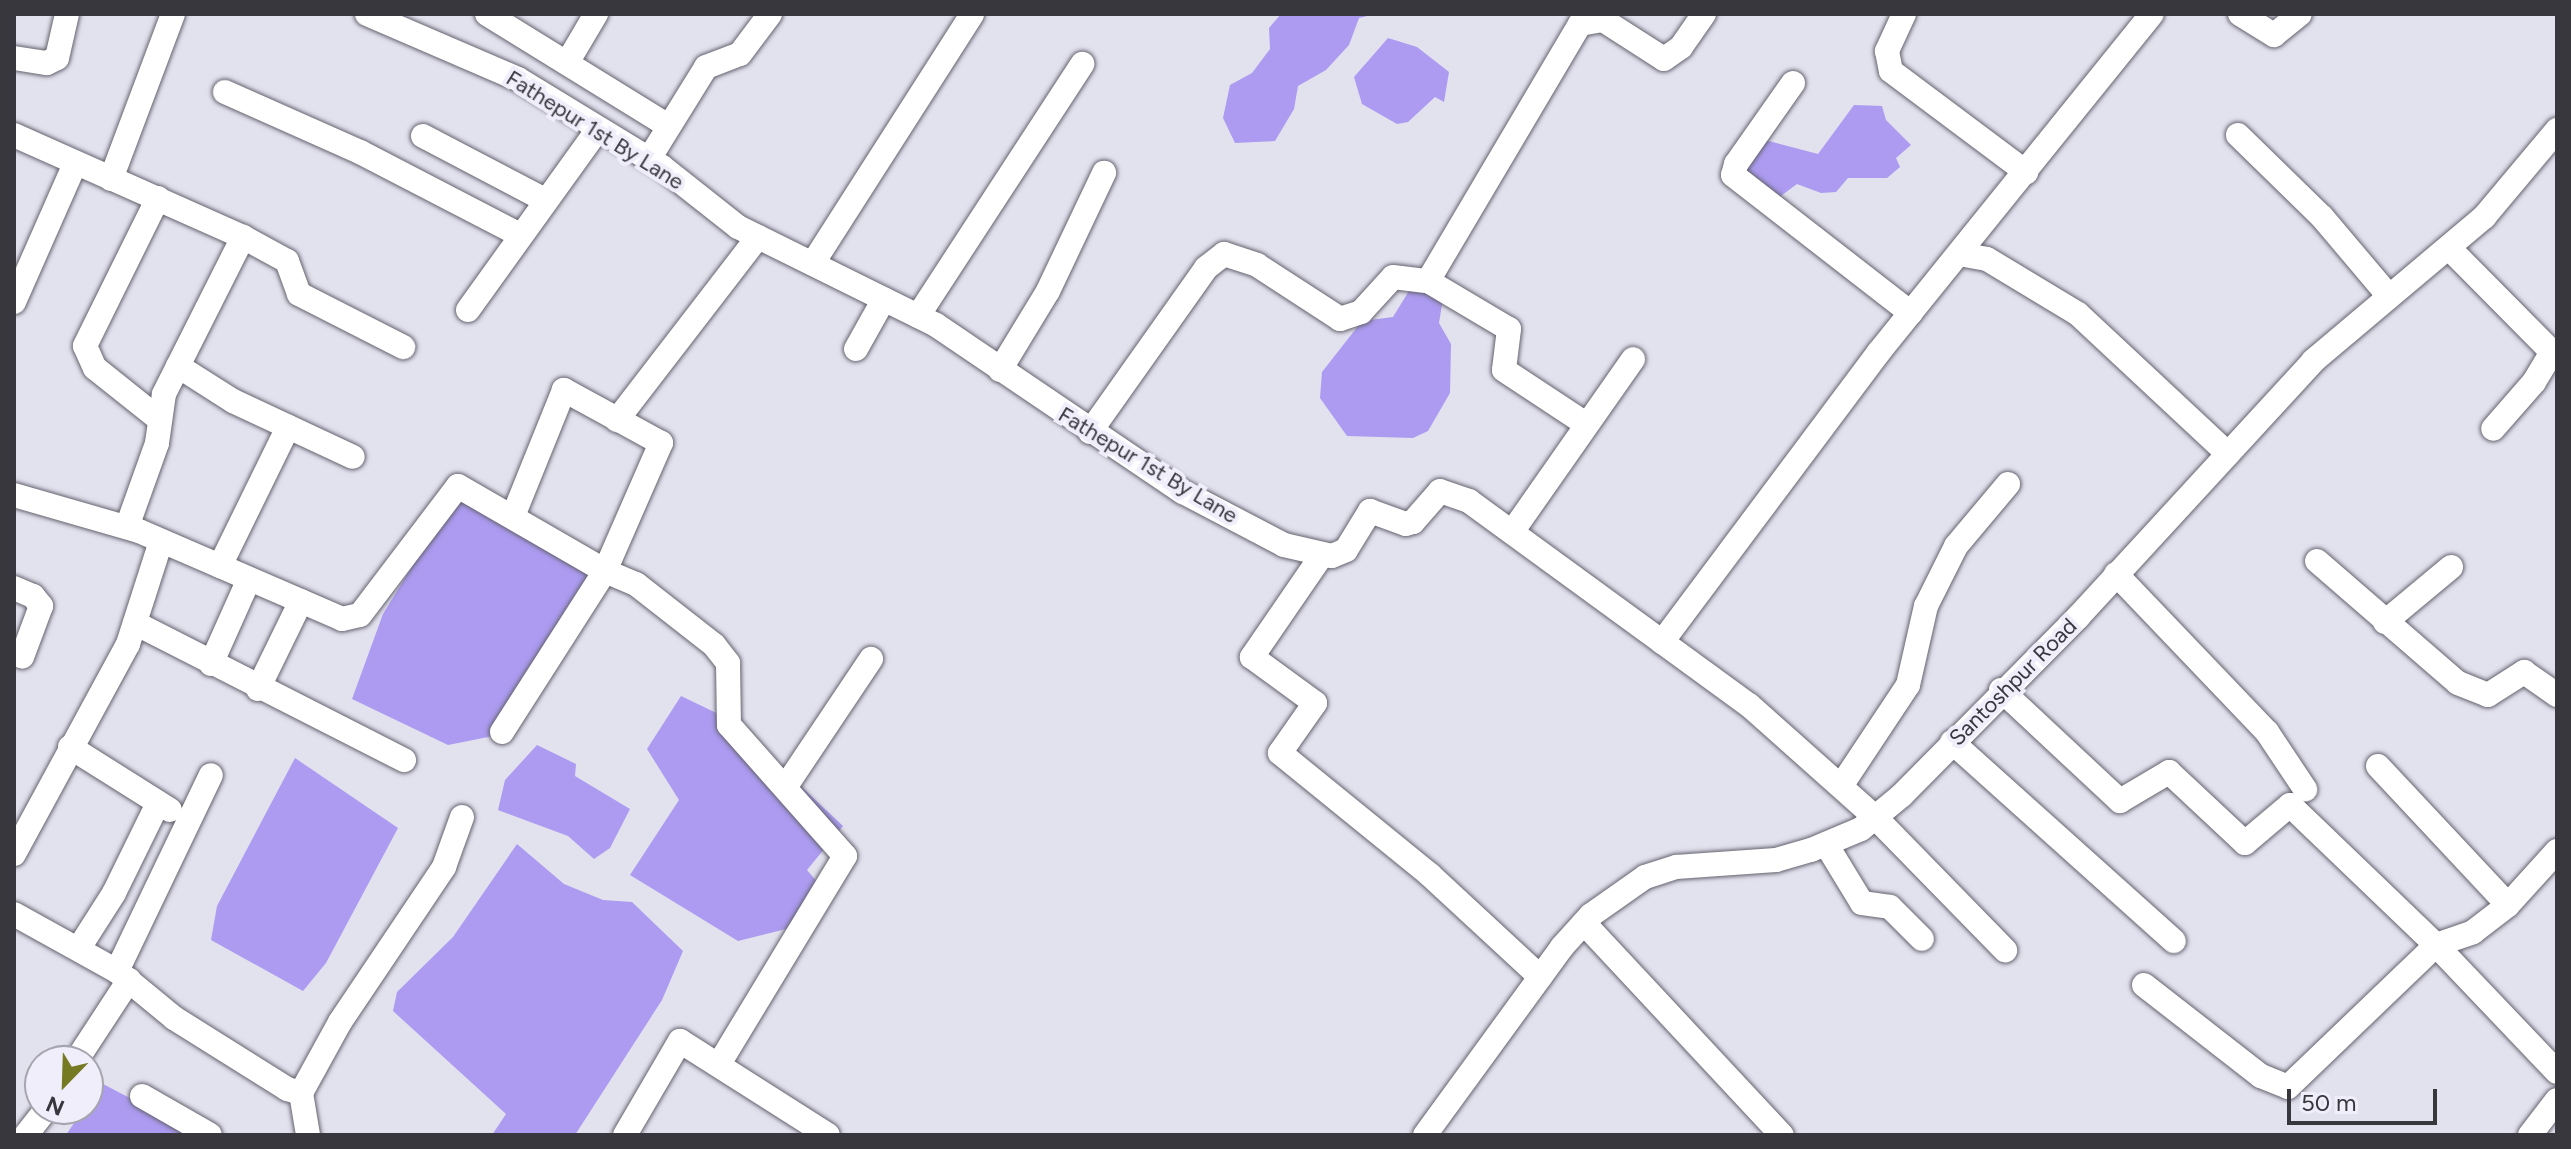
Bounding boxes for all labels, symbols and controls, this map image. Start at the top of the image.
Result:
street label: Fathepur 1st By Lane [501,65,689,195]
street label: Fathepur 1st By Lane [1054,401,1242,529]
street label: Santoshpur Road [1944,613,2082,751]
north arrow [24,1045,104,1125]
scale bar [2291,1073,2441,1123]
text: 50 m [2301,1088,2357,1117]
text: N [42,1090,68,1121]

